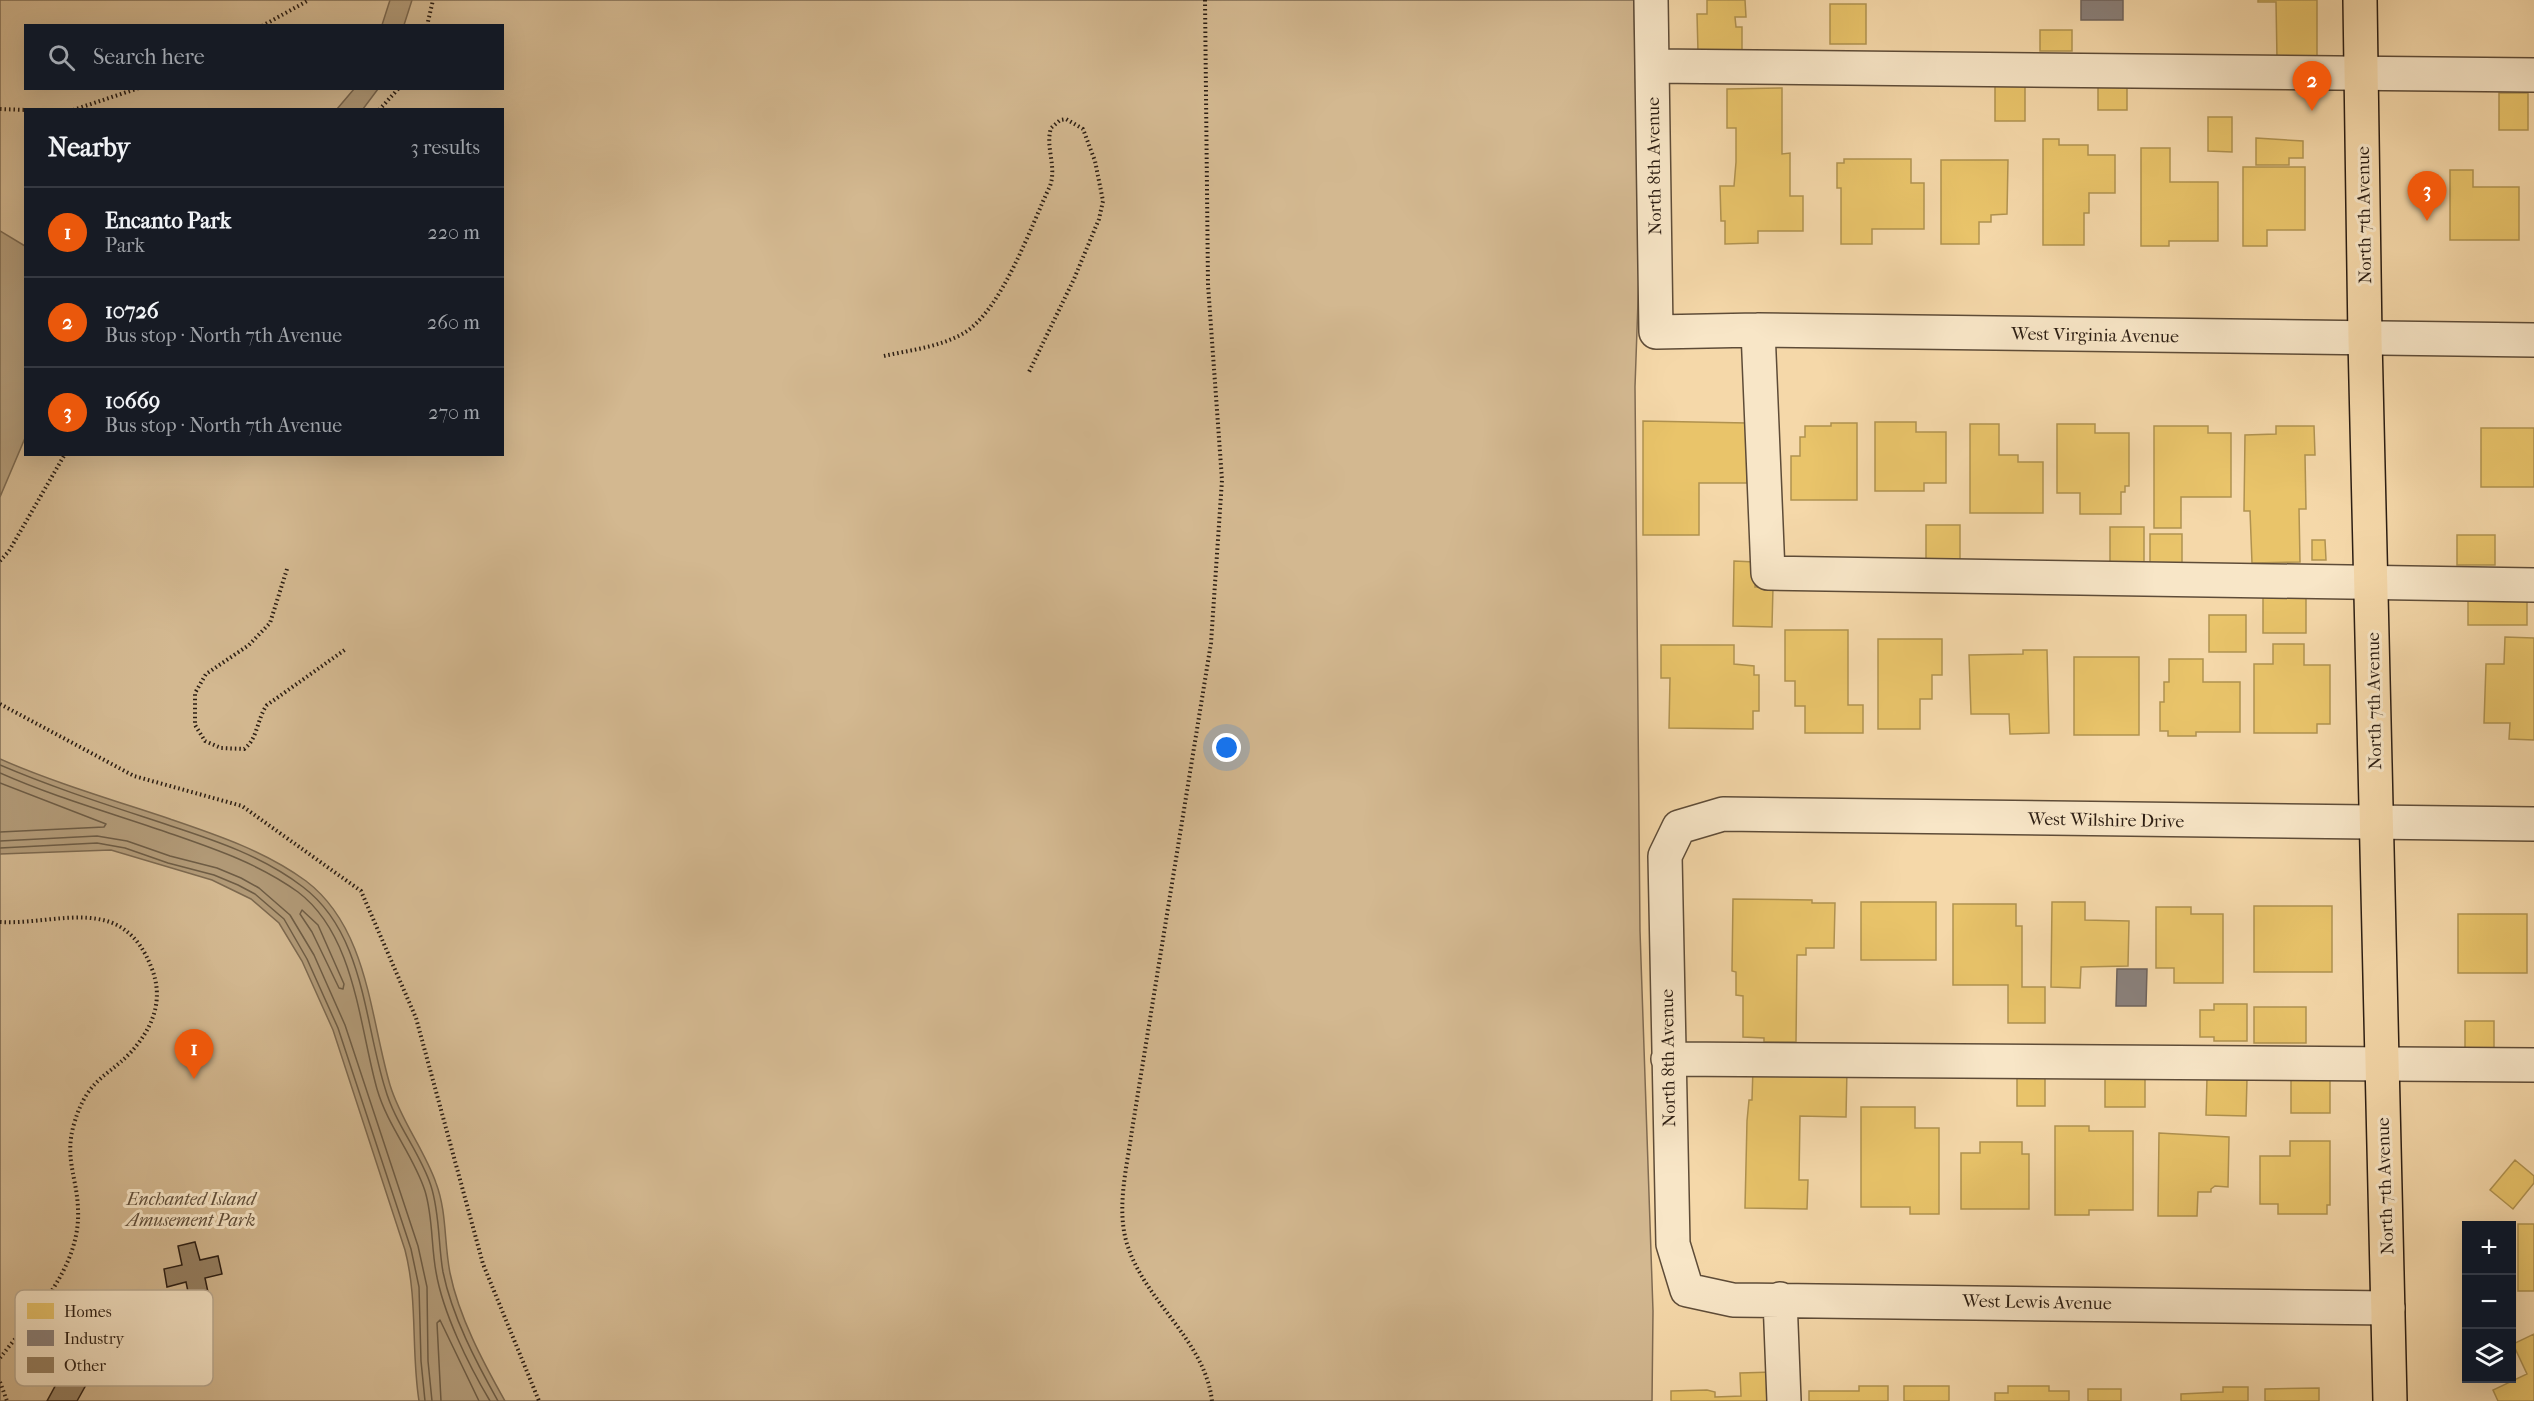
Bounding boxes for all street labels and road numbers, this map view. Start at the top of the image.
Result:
street label: North 8th Avenue [1643,97,1666,235]
street label: North 7th Avenue [2353,146,2376,284]
street label: West Virginia Avenue [2010,324,2179,347]
street label: North 7th Avenue [2363,632,2386,770]
street label: West Wilshire Drive [2027,809,2184,832]
street label: North 8th Avenue [1657,989,1680,1127]
street label: North 7th Avenue [2373,1117,2398,1255]
street label: West Lewis Avenue [1961,1291,2112,1314]

